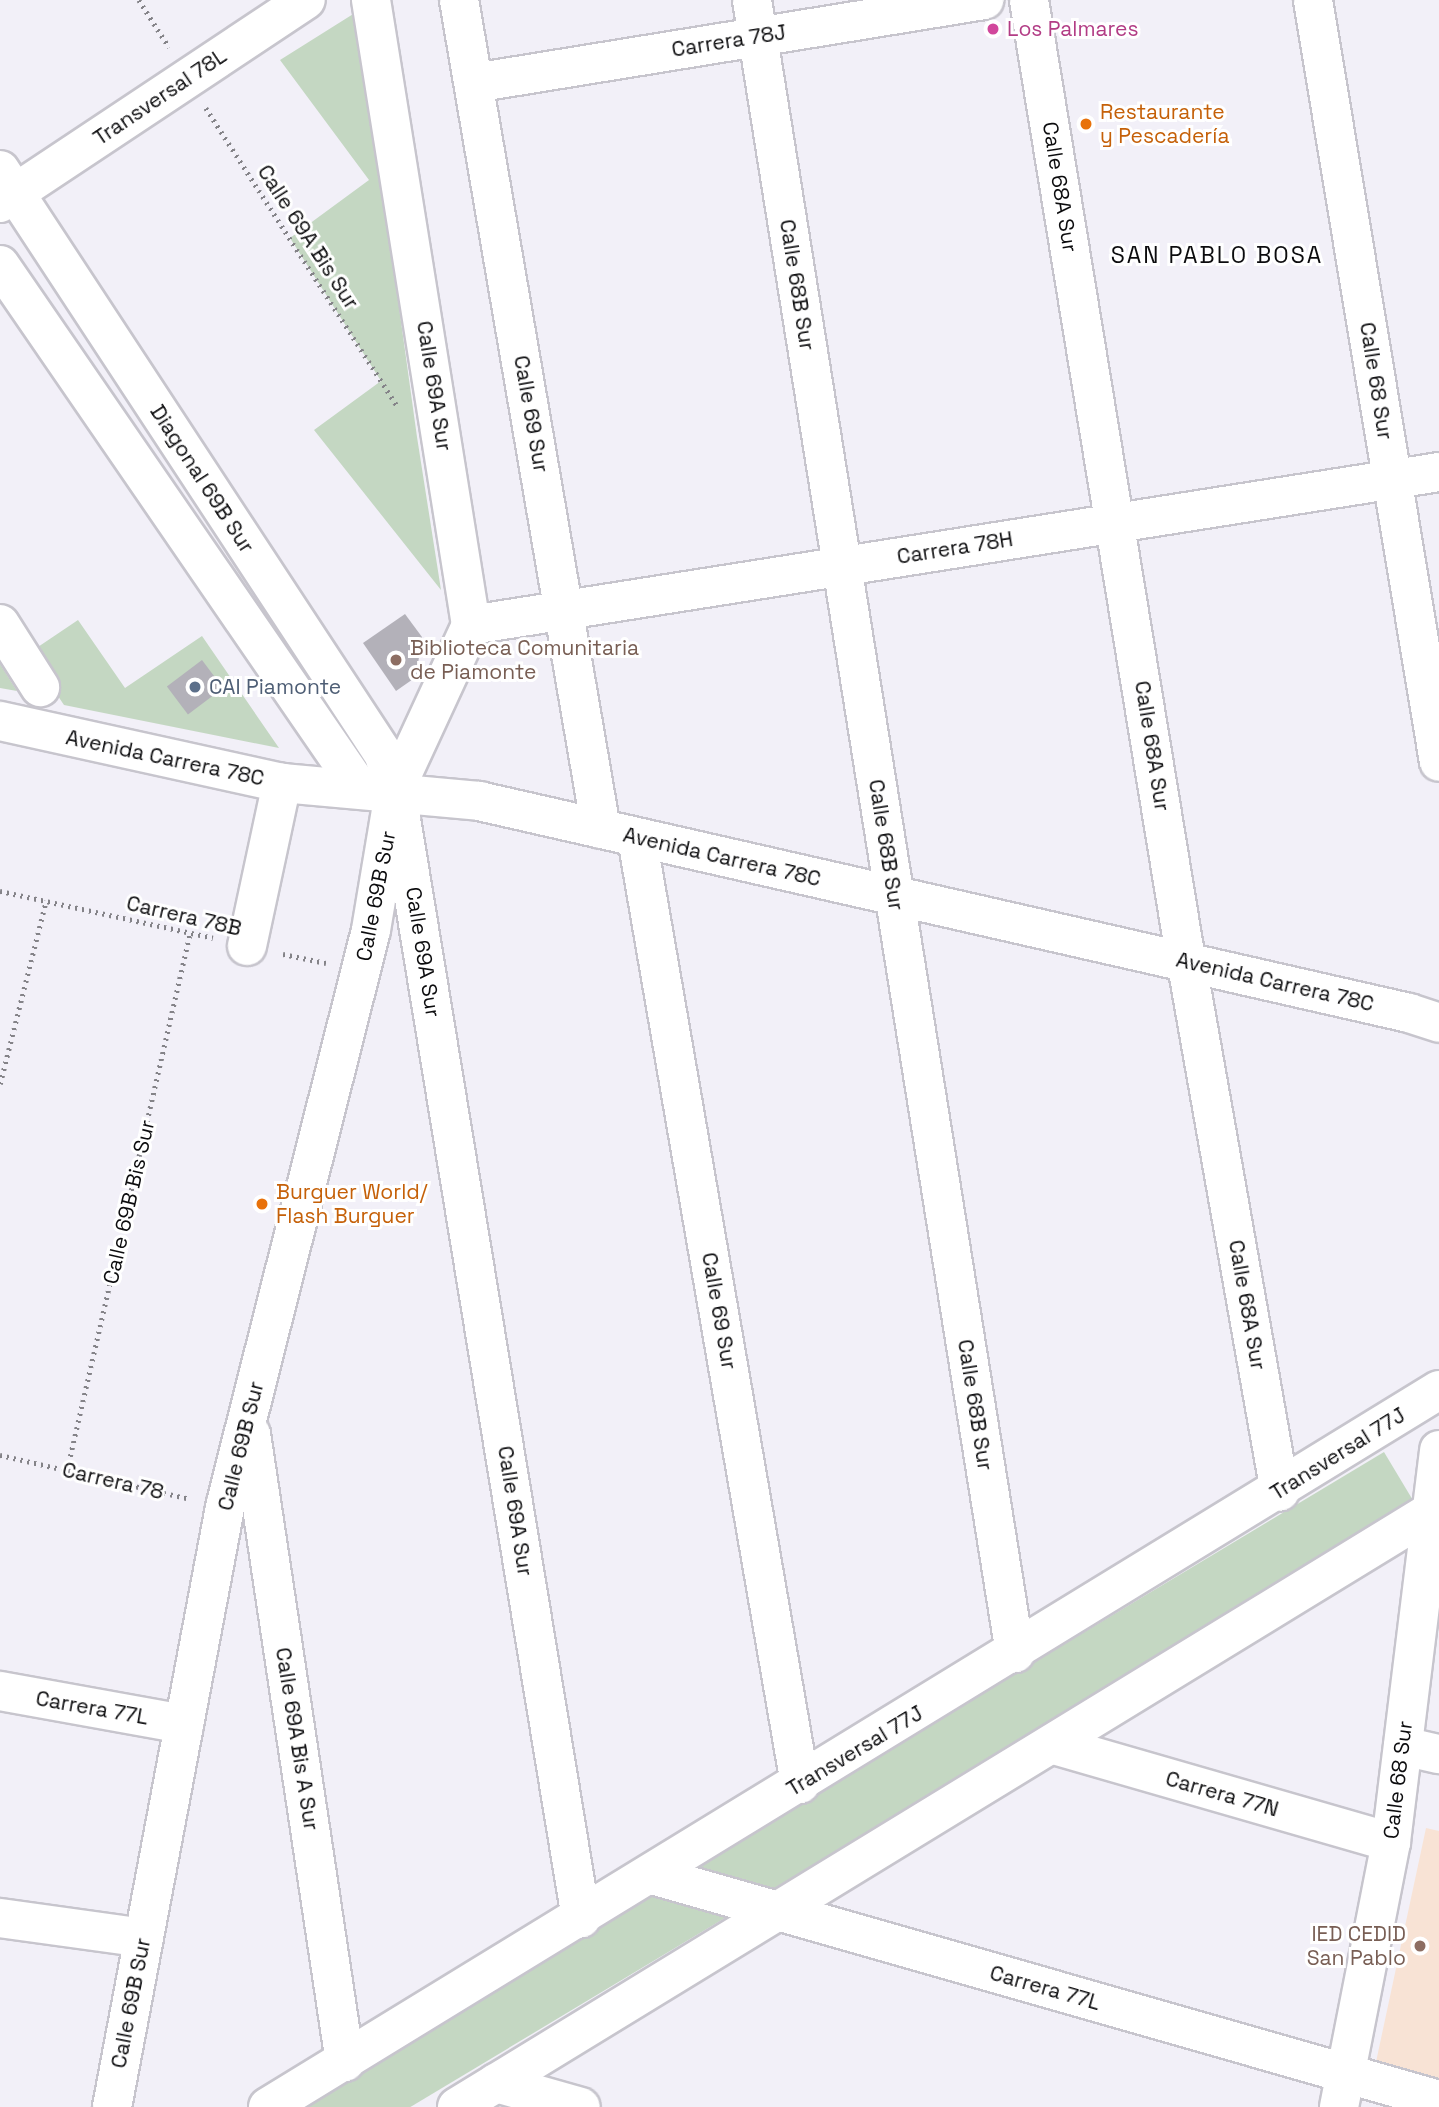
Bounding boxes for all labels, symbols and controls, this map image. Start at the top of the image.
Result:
place label: Los Palmares [1007,16,1139,42]
street label: Carrera 78J [670,19,788,63]
marker: Los Palmares [985,21,1001,37]
street label: Transversal 78L [89,43,231,151]
place label: Restaurante y Pescadería [1100,99,1229,149]
marker: Restaurante y Pescadería [1078,116,1094,132]
street label: Calle 68A Sur [1037,120,1083,254]
street label: Calle 69A Bis Sur [252,160,364,314]
street label: Calle 68B Sur [774,218,820,352]
district label: SAN PABLO BOSA [1113,241,1321,269]
street label: Calle 69A Sur [411,319,457,453]
street label: Calle 68 Sur [1354,320,1398,442]
street label: Calle 69 Sur [508,354,554,474]
street label: Diagonal 69B Sur [145,400,259,558]
street label: Carrera 78H [895,526,1015,570]
place label: Biblioteca Comunitaria de Piamonte [410,635,639,685]
marker: Biblioteca Comunitaria de Piamonte [388,652,404,668]
place label: CAI Piamonte [209,674,341,700]
marker: CAI Piamonte [187,679,203,695]
street label: Calle 68A Sur [1129,679,1175,813]
street label: Avenida Carrera 78C [64,725,266,791]
street label: Calle 68B Sur [863,778,909,912]
street label: Avenida Carrera 78C [621,822,823,892]
street label: Calle 69B Sur [351,829,401,963]
street label: Calle 69A Sur [400,885,446,1019]
street label: Carrera 78B [124,891,244,941]
street label: Avenida Carrera 78C [1174,947,1376,1017]
street label: Calle 69B Bis Sur [98,1117,160,1287]
place label: Burguer World/ Flash Burguer [276,1179,428,1229]
marker: Burguer World/ Flash Burguer [254,1196,270,1212]
street label: Calle 68A Sur [1223,1238,1271,1372]
street label: Calle 69 Sur [696,1251,742,1371]
street label: Calle 68B Sur [952,1338,998,1472]
street label: Calle 69B Sur [213,1379,269,1513]
street label: Transversal 77J [1266,1402,1410,1506]
street label: Calle 69A Sur [492,1444,538,1578]
street label: Carrera 78 [60,1457,166,1505]
street label: Calle 69A Bis A Sur [270,1645,324,1833]
street label: Carrera 77L [34,1686,150,1730]
street label: Transversal 77J [782,1700,928,1802]
street label: Calle 68 Sur [1378,1720,1418,1840]
street label: Carrera 77N [1163,1766,1281,1822]
place label: IED CEDID San Pablo [1307,1921,1406,1971]
street label: Calle 69B Sur [106,1936,156,2070]
marker: IED CEDID San Pablo [1412,1938,1428,1954]
street label: Carrera 77L [987,1960,1103,2016]

